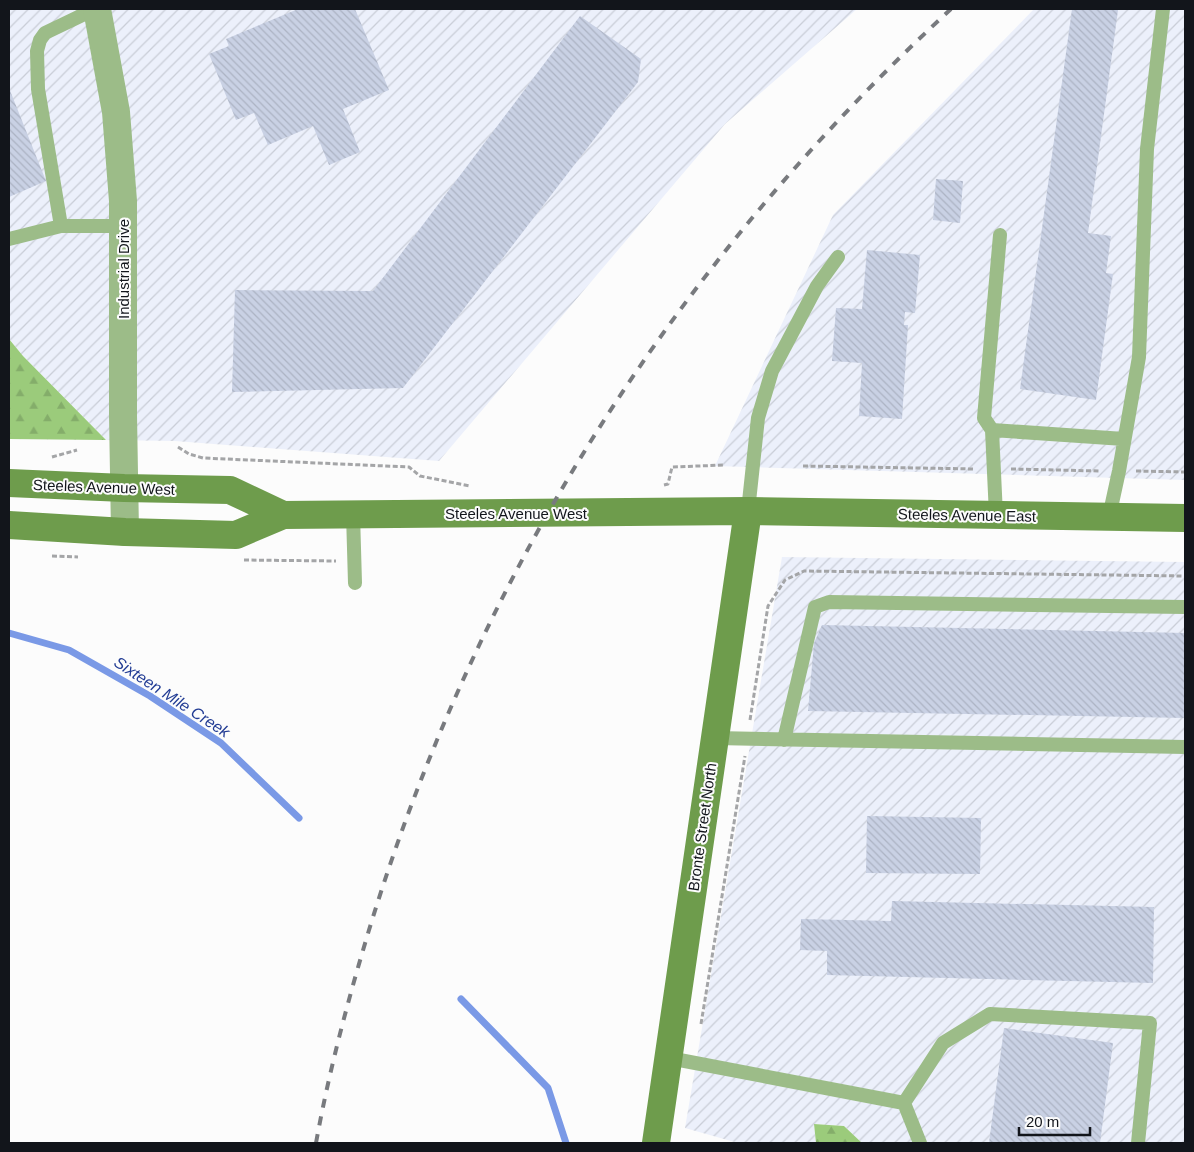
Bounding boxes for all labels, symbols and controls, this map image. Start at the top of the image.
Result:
street label: Industrial Drive [115,219,132,319]
street label: Steeles Avenue West [33,476,176,498]
street label: Steeles Avenue West [445,505,588,522]
street label: Steeles Avenue East [898,505,1037,525]
water label: Sixteen Mile Creek [111,653,234,741]
street label: Bronte Street North [685,762,719,892]
scale bar [1019,1104,1090,1136]
text: 20 m [1026,1113,1059,1130]

